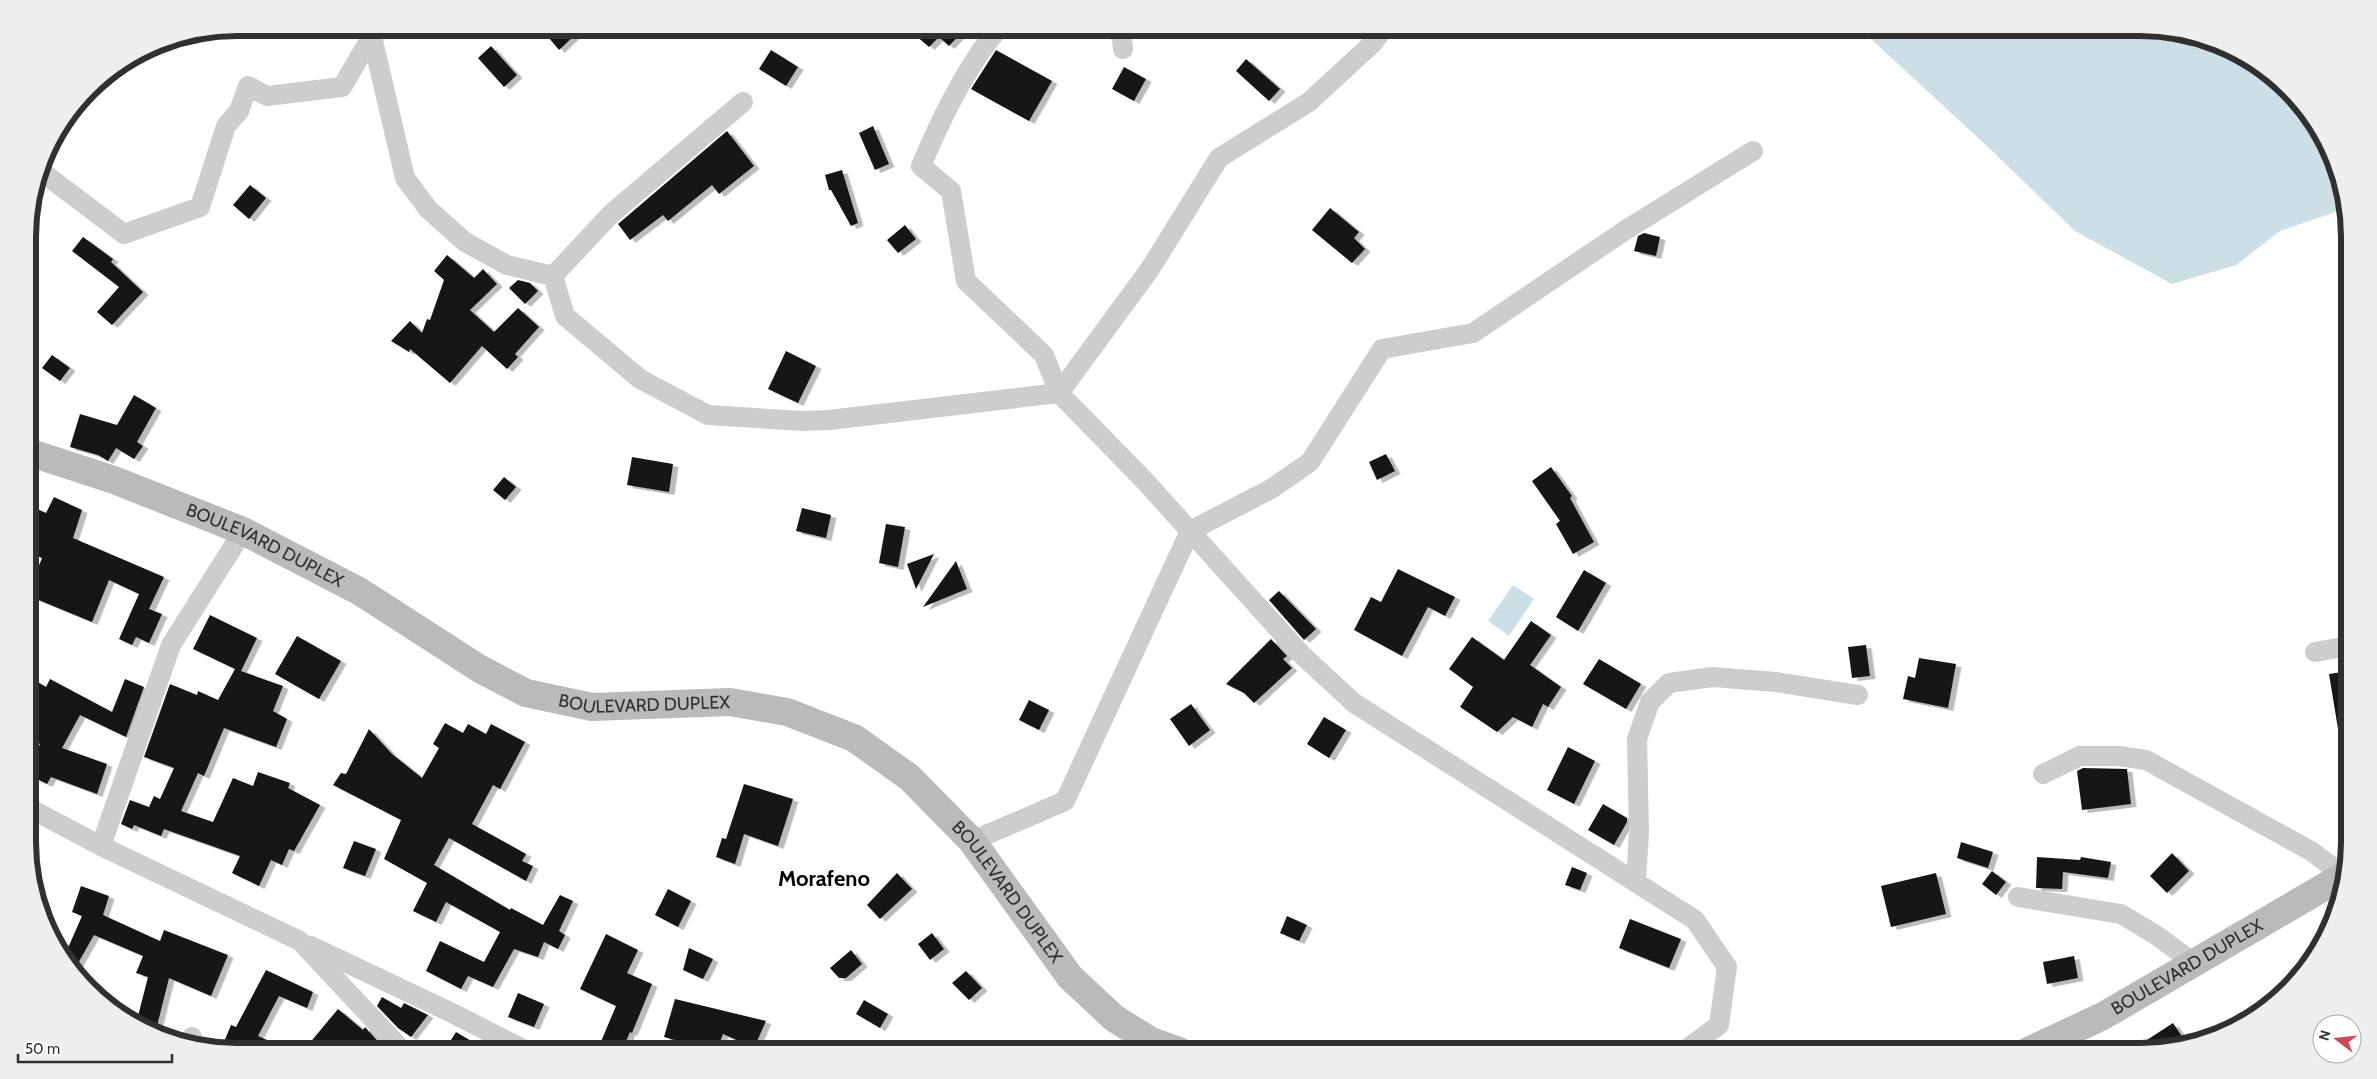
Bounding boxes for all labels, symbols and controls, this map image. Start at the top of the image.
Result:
street label: BOULEVARD DUPLEX [183,499,348,592]
street label: BOULEVARD DUPLEX [556,689,731,719]
street label: BOULEVARD DUPLEX [947,816,1068,968]
district label: Morafeno [778,865,870,892]
street label: BOULEVARD DUPLEX [2107,914,2267,1020]
north arrow [2312,1014,2362,1064]
text: N [2314,1028,2335,1043]
scale bar [18,1032,171,1064]
text: 50 m [25,1040,60,1058]

